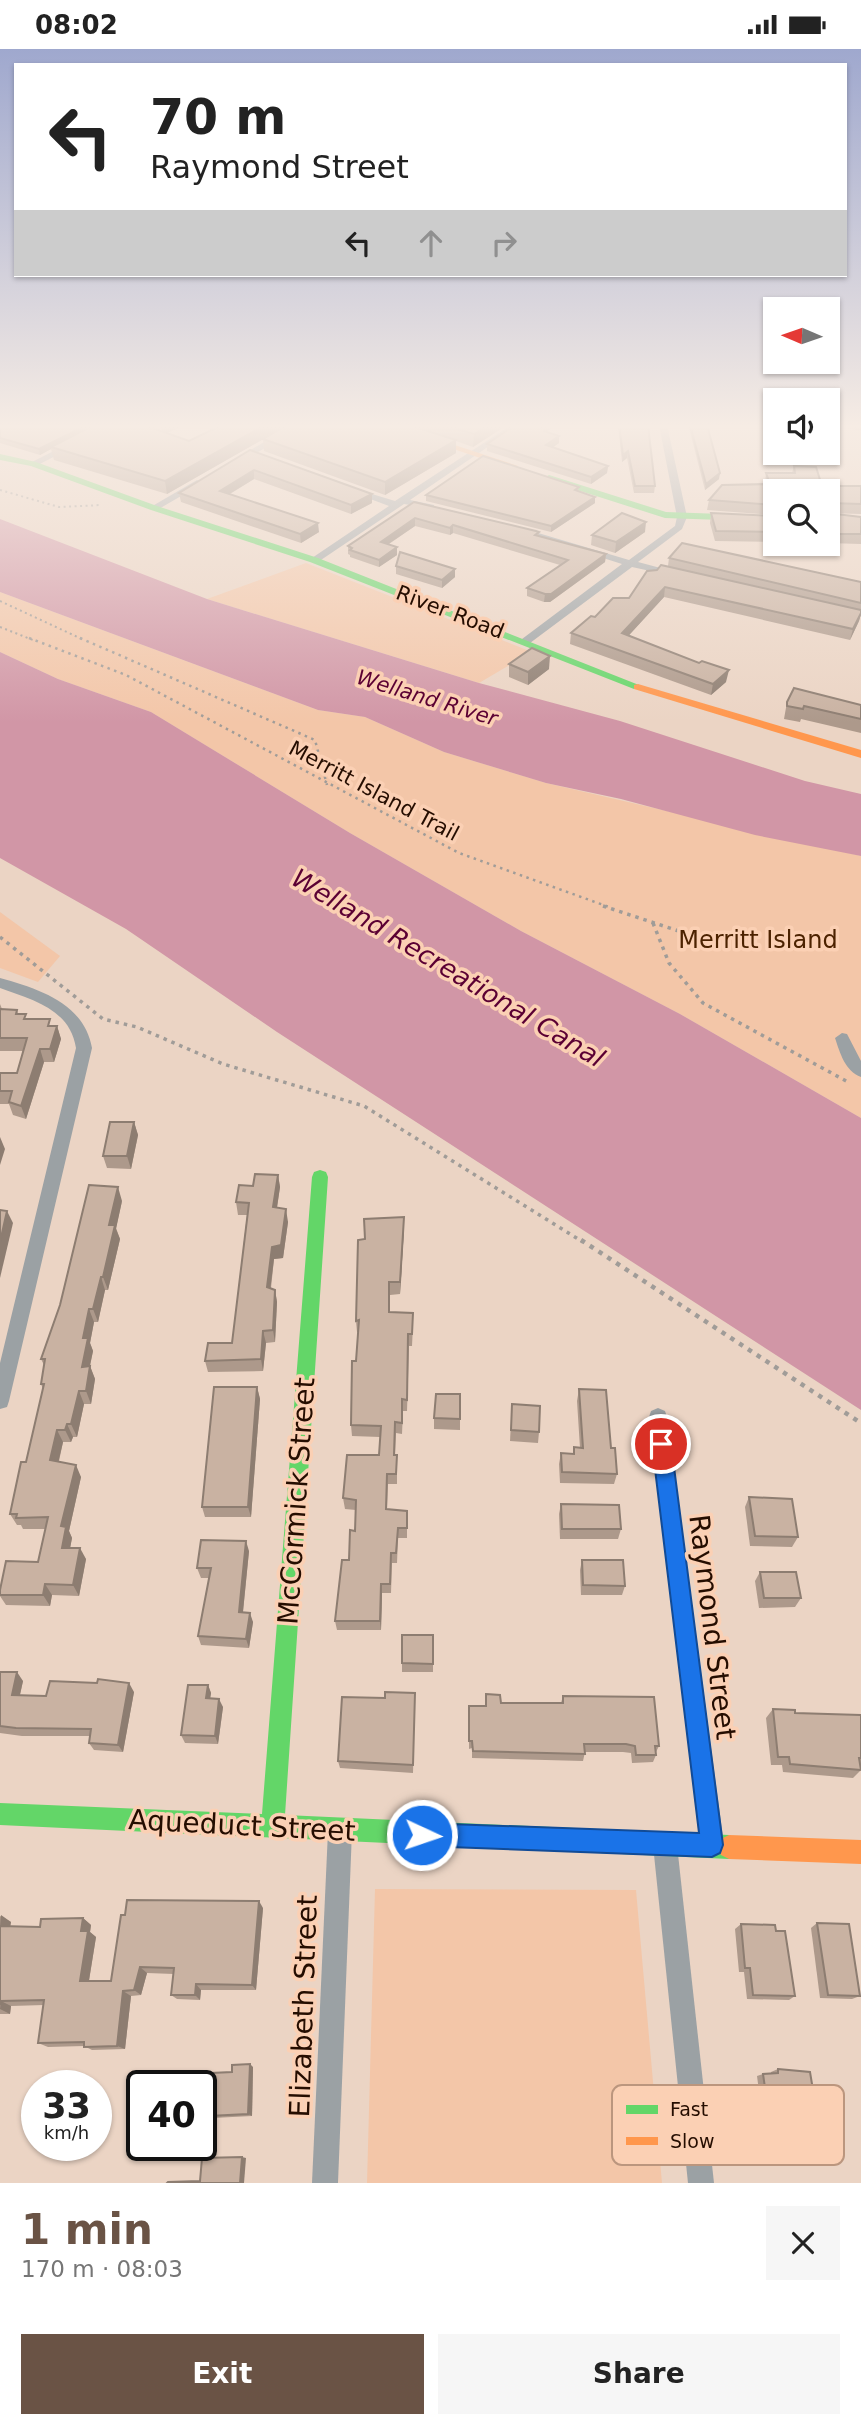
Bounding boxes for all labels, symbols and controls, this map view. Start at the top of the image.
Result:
text: 08:02 [35,10,118,40]
text: 70 m [150,89,286,146]
icon: left [35,91,126,182]
text: Raymond Street [150,148,409,186]
icon: left [339,224,377,262]
icon: ahead [412,224,450,262]
icon: right [485,224,523,262]
north arrow [763,297,840,375]
map controls [763,297,840,556]
button: sound [763,388,840,465]
button: search [763,479,840,556]
street label: River Road [393,580,507,644]
water label: Welland River [354,665,502,731]
street label: Merritt Island Trail [285,736,463,846]
water label: Welland Recreational Canal [286,863,610,1074]
park label: Merritt Island [678,926,838,954]
street label: McCormick Street [271,1376,322,1626]
pin [631,1414,691,1474]
icon: arrive [642,1425,680,1463]
street label: Raymond Street [682,1513,743,1741]
position arrow [385,1798,459,1872]
street label: Aqueduct Street [128,1803,356,1848]
street label: Elizabeth Street [283,1894,324,2118]
speed limit sign: 40 [126,2070,217,2161]
legend [612,2085,844,2165]
text: 33 [42,2086,91,2126]
text: Fast [670,2098,708,2120]
text: km/h [44,2122,89,2143]
text: Slow [670,2130,715,2152]
text: 1 min [21,2205,153,2254]
button: close [766,2206,840,2280]
text: 170 m · 08:03 [21,2256,183,2282]
button: Exit [21,2334,424,2414]
button: Share [438,2334,840,2414]

